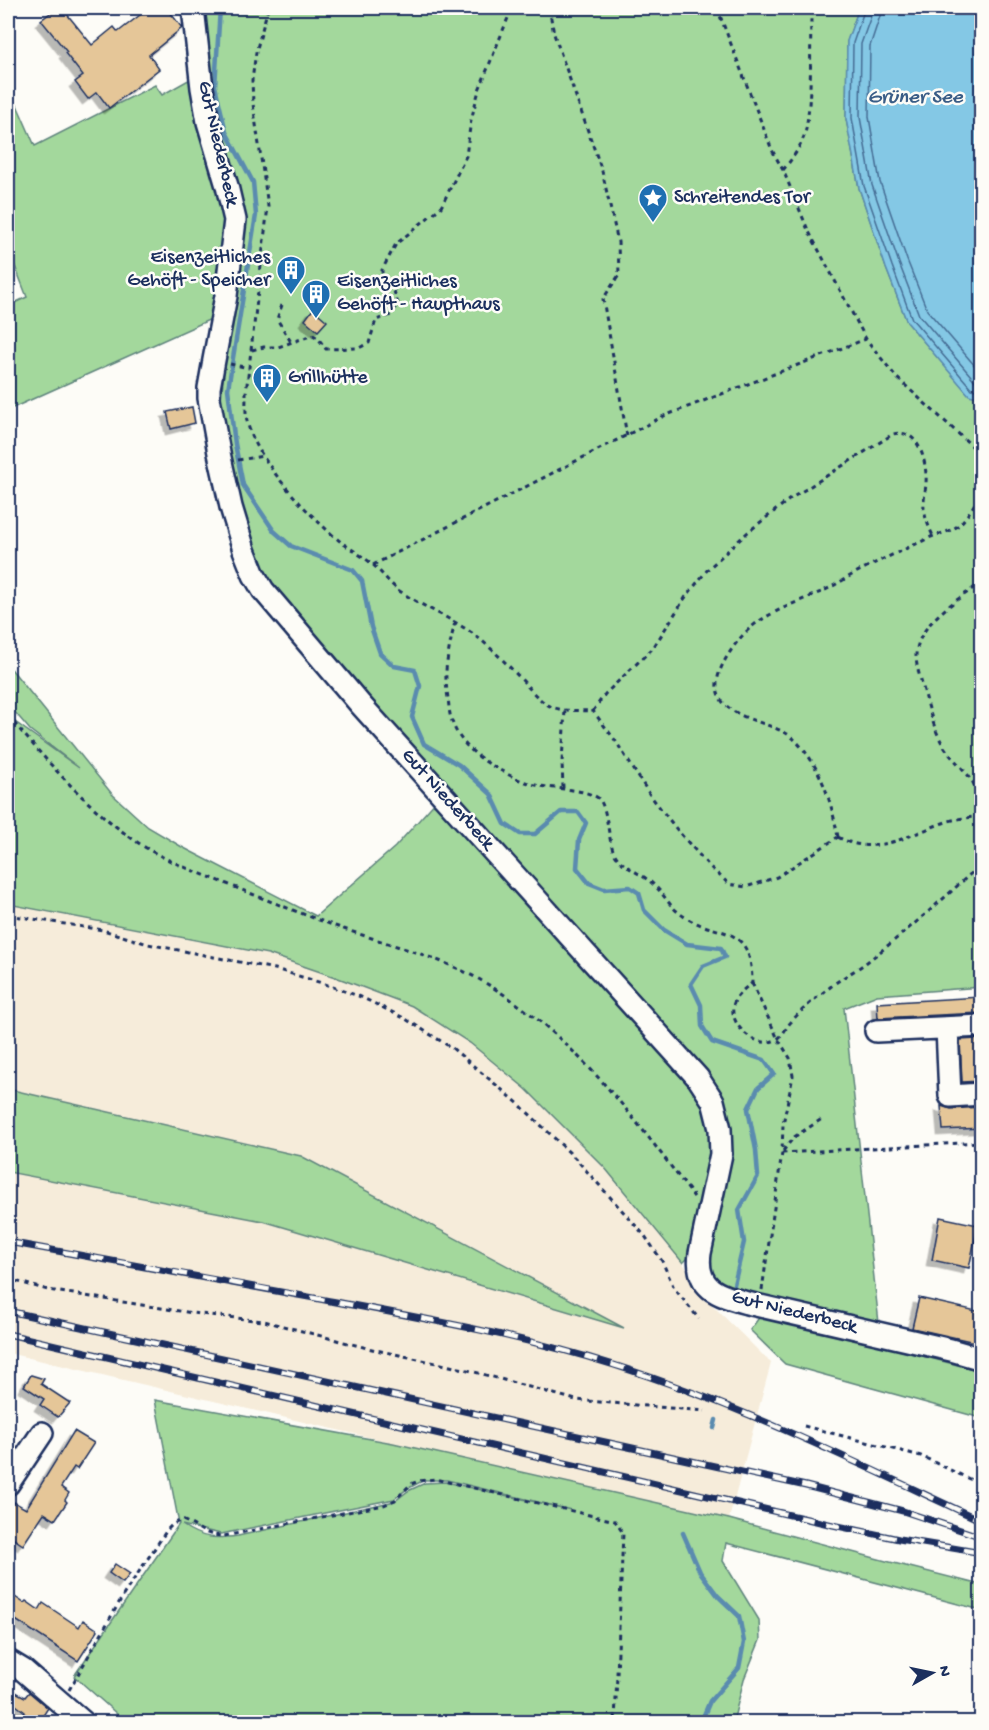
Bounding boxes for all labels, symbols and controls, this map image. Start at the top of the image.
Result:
street label: Gut Niederbeck [191,79,243,211]
water label: Grüner See [867,86,964,111]
place icon: Schreitendes Tor [637,182,669,224]
place label: Schreitendes Tor [674,187,812,210]
place label: Eisenzeitliches Gehöft - Speicher [127,247,272,293]
building icon: Eisenzeitliches Gehöft - Speicher [275,254,307,296]
place label: Eisenzeitliches Gehöft - Haupthaus [337,271,500,317]
building icon: Eisenzeitliches Gehöft - Haupthaus [300,278,332,320]
building icon: Grillhütte [251,362,283,404]
place label: Grillhütte [288,367,368,390]
street label: Gut Niederbeck [396,745,500,857]
street label: Gut Niederbeck [729,1286,861,1340]
north arrow [902,1643,962,1703]
text: N [933,1665,954,1678]

